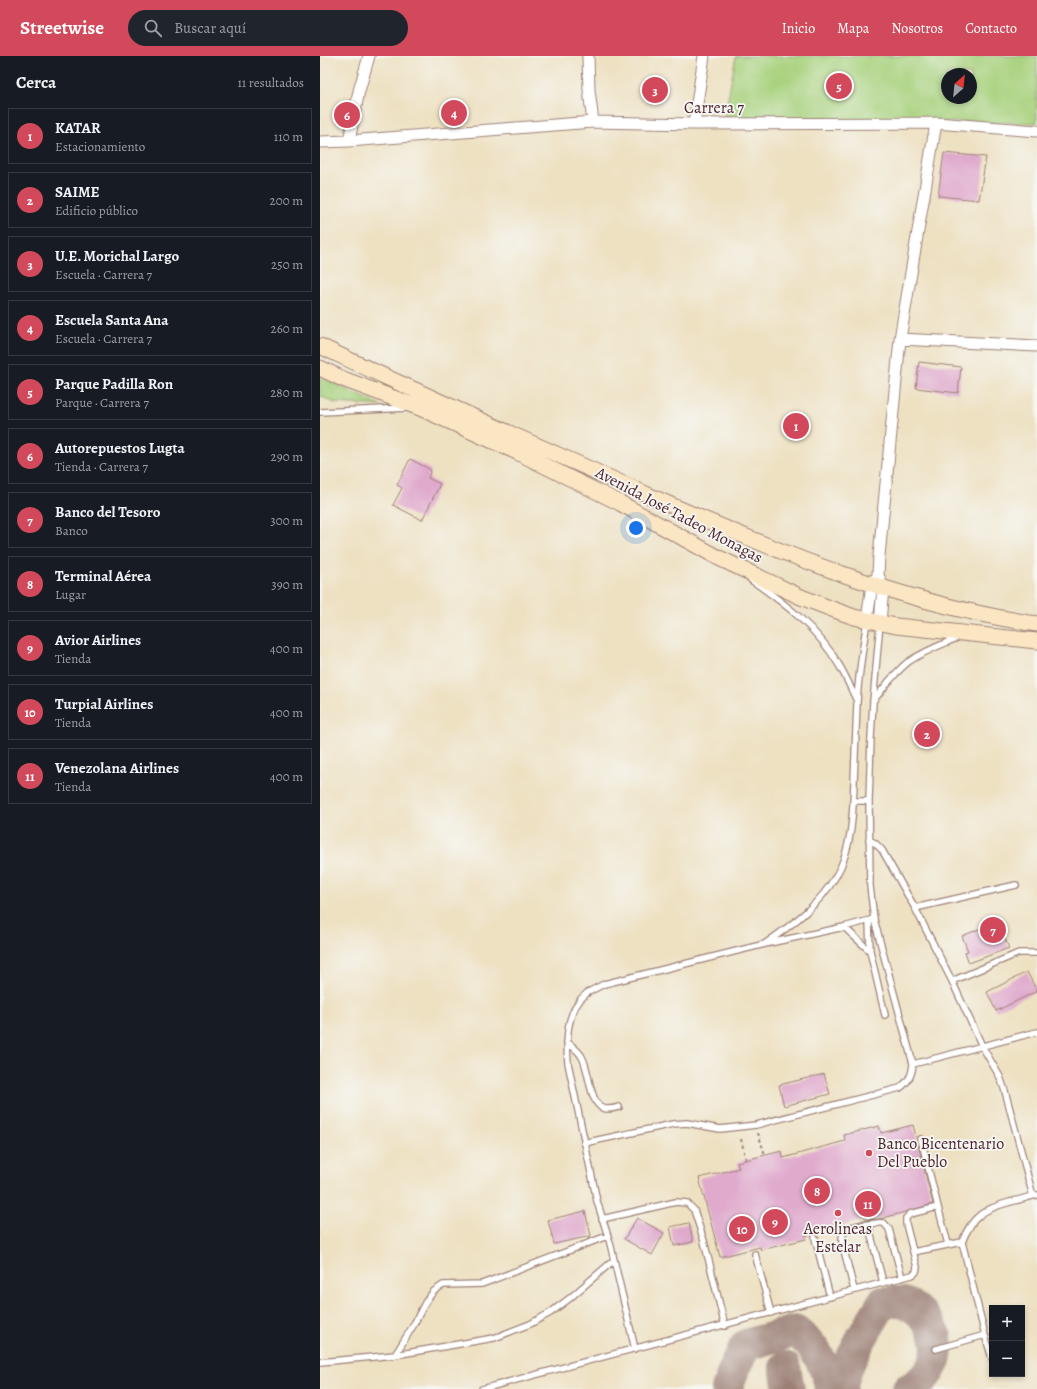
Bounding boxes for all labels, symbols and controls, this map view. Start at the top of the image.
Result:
search box [128,10,408,46]
text: Streetwise [20,15,104,41]
icon: search [142,17,164,39]
text: Buscar aquí [174,18,246,38]
text: Inicio [782,19,815,38]
text: Mapa [837,19,869,38]
text: Nosotros [891,19,943,38]
text: Contacto [965,19,1017,38]
north arrow [941,68,977,104]
text: Cerca [16,71,56,94]
pin: 5 [826,71,852,101]
text: 11 resultados [237,74,304,91]
pin: 3 [642,75,668,105]
street label: Carrera 7 [684,97,744,119]
pin: 4 [441,98,467,128]
pin: 6 [334,100,360,130]
text: KATAR [55,118,101,138]
text: 1 [28,128,32,145]
text: 110 m [274,128,303,145]
text: Estacionamiento [55,138,145,155]
text: SAIME [55,182,100,202]
text: 2 [27,192,33,209]
text: 200 m [270,192,303,209]
text: Edificio público [55,202,138,219]
text: U.E. Morichal Largo [55,246,179,266]
text: 3 [27,256,33,273]
text: 250 m [271,256,303,273]
text: Escuela · Carrera 7 [55,266,152,283]
text: Escuela Santa Ana [55,310,169,330]
text: 4 [27,320,33,337]
text: 260 m [270,320,303,337]
text: Escuela · Carrera 7 [55,330,152,347]
text: Parque Padilla Ron [55,374,173,394]
text: 5 [27,384,33,401]
text: 280 m [270,384,303,401]
text: Parque · Carrera 7 [55,394,149,411]
pin: 1 [783,411,809,441]
text: Autorepuestos Lugta [55,438,185,458]
text: 6 [27,448,33,465]
text: 290 m [271,448,303,465]
text: Tienda · Carrera 7 [55,458,148,475]
street label: Avenida José Tadeo Monagas [591,461,766,568]
text: Banco del Tesoro [55,502,161,522]
text: 7 [27,512,33,529]
text: 300 m [270,512,303,529]
your location [626,518,646,538]
text: Banco [55,522,88,539]
text: Terminal Aérea [55,566,151,586]
text: 8 [27,576,33,593]
text: 390 m [271,576,303,593]
text: Lugar [55,586,86,603]
text: Avior Airlines [55,630,141,650]
text: 9 [27,640,33,657]
text: 400 m [270,640,303,657]
text: Tienda [55,650,91,667]
text: Turpial Airlines [55,694,153,714]
text: 10 [24,704,36,721]
text: 400 m [270,704,303,721]
text: Tienda [55,714,91,731]
pin: 2 [914,719,940,749]
text: Venezolana Airlines [55,758,179,778]
text: 11 [25,768,35,785]
text: 400 m [270,768,303,785]
text: Tienda [55,778,91,795]
pin: 7 [980,915,1006,945]
place label: Banco Bicentenario Del Pueblo [877,1133,1004,1173]
marker: Banco Bicentenario Del Pueblo [864,1148,874,1158]
pin: 8 [804,1176,830,1206]
pin: 11 [855,1189,881,1219]
pin: 9 [762,1207,788,1237]
marker: Aerolineas Estelar [833,1208,843,1218]
pin: 10 [729,1214,755,1244]
place label: Aerolineas Estelar [803,1218,872,1258]
map controls [989,1305,1025,1377]
button: + [989,1305,1025,1341]
button: − [989,1341,1025,1377]

